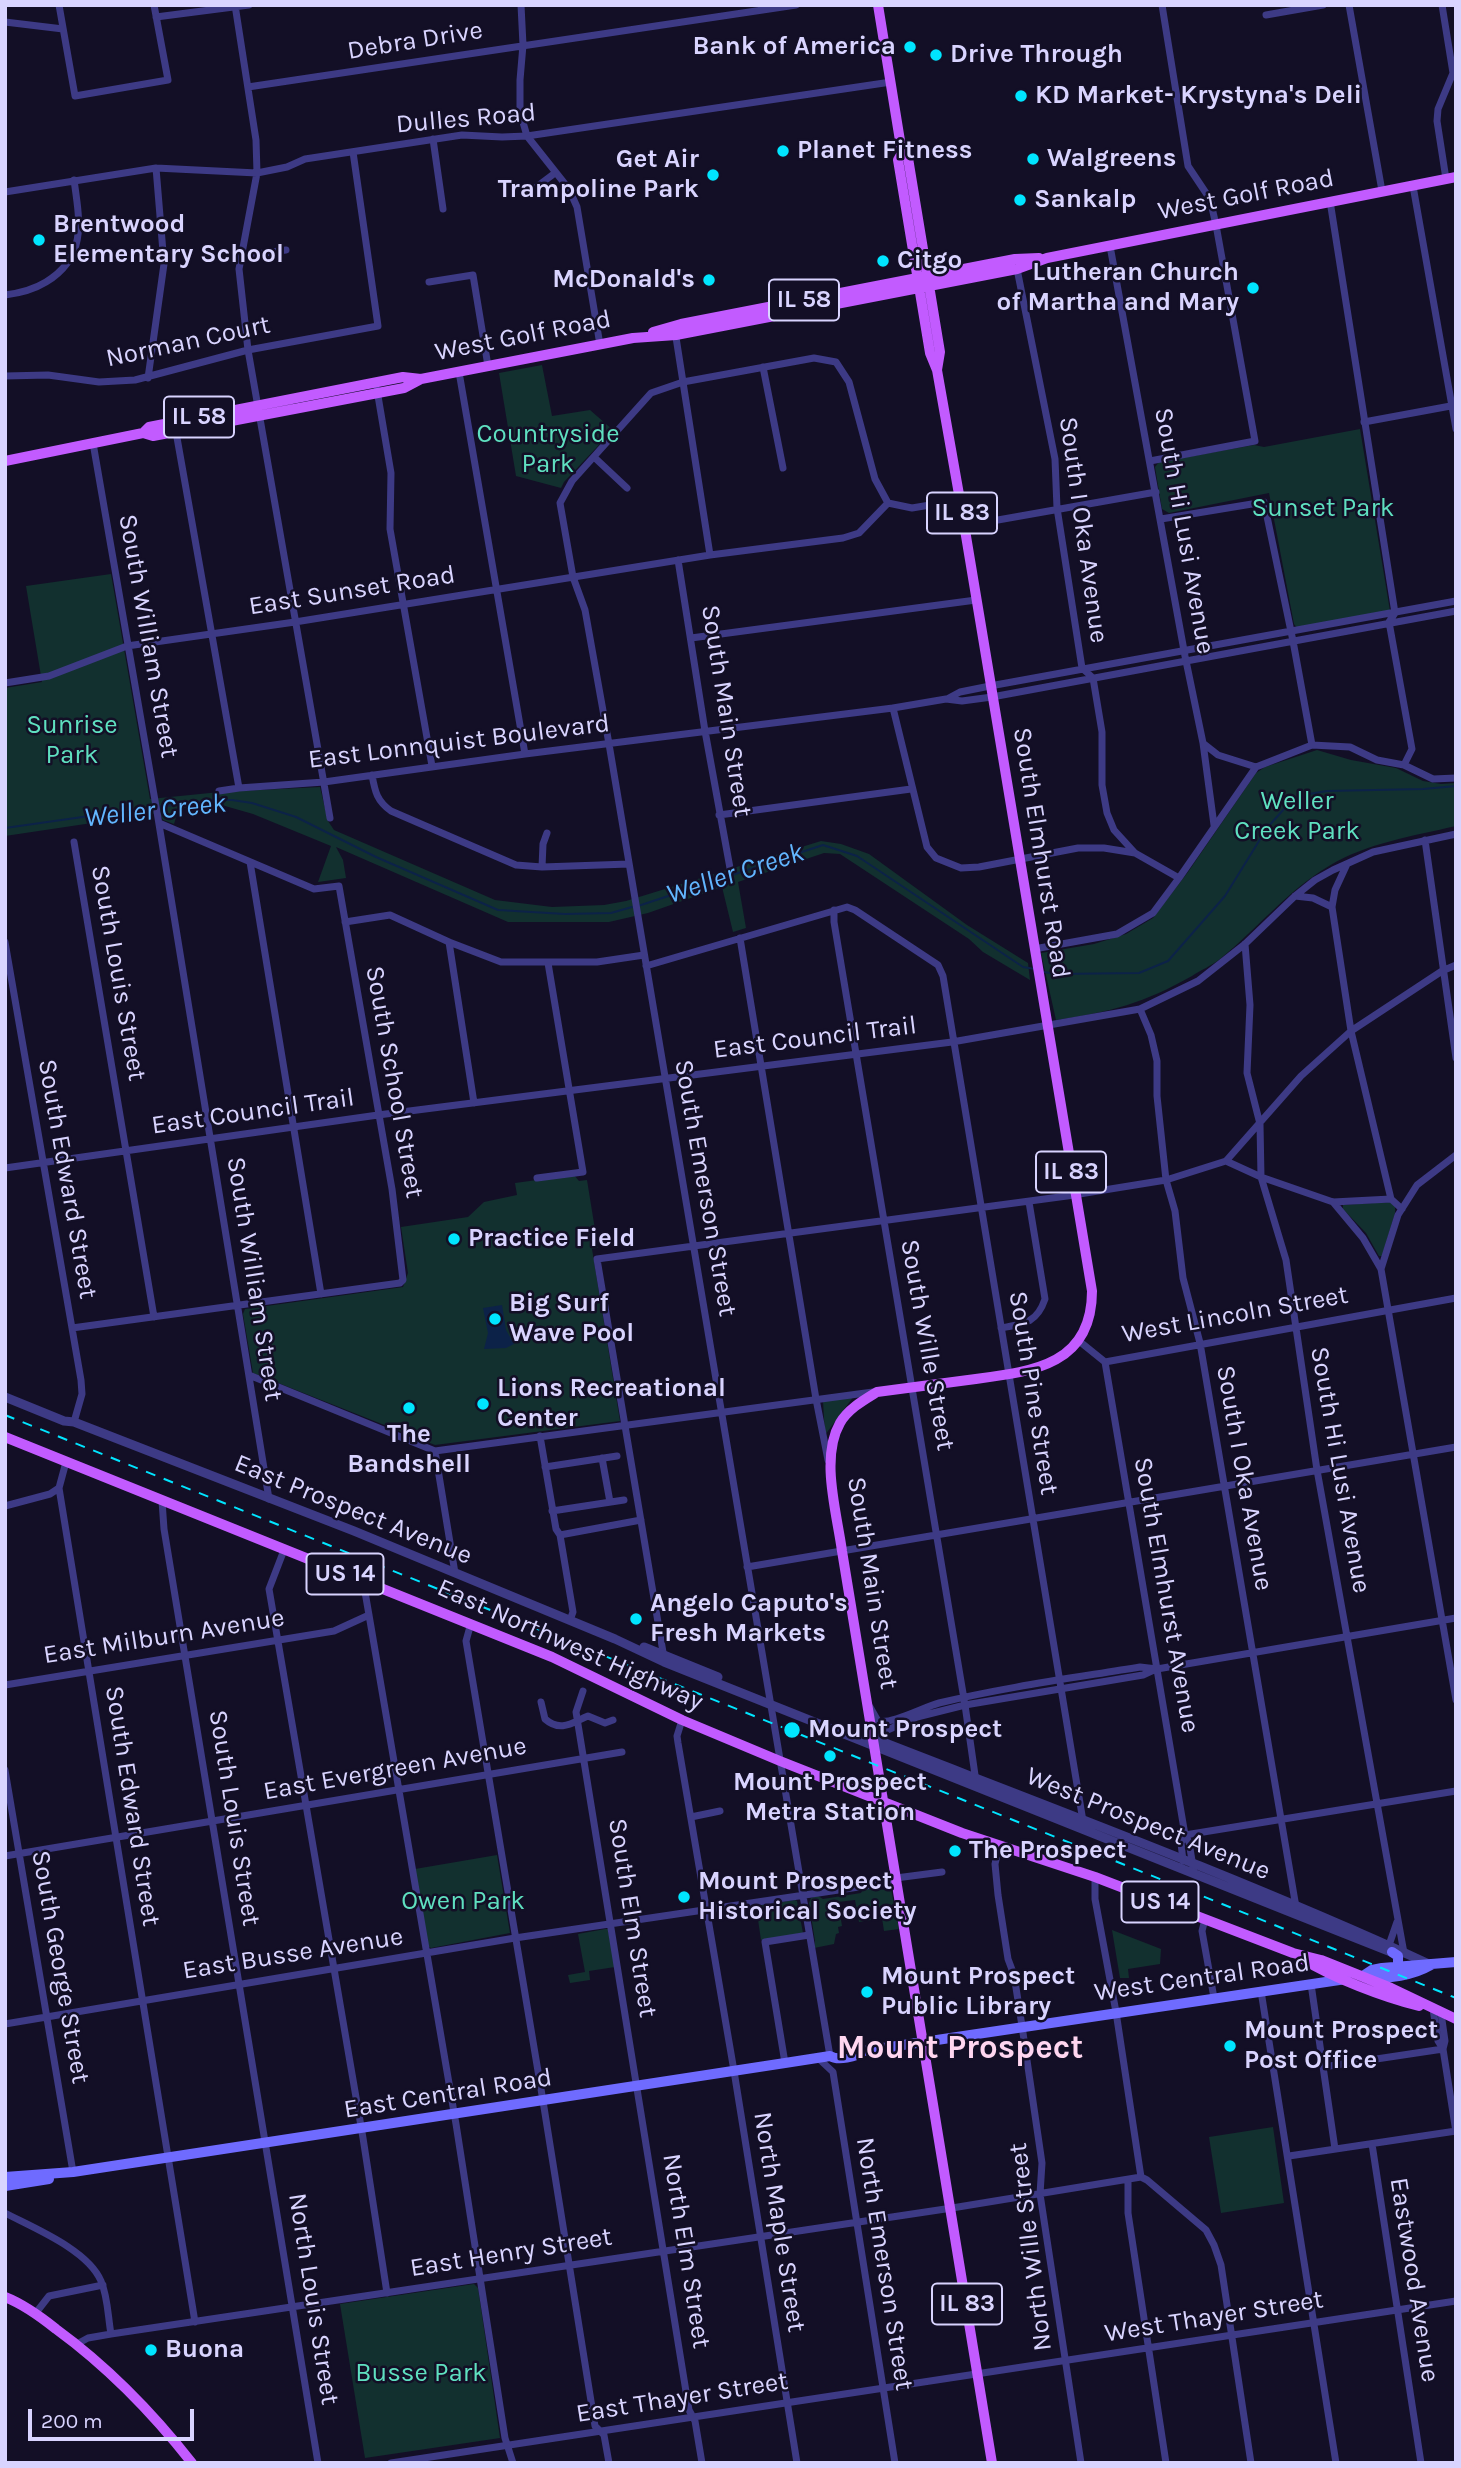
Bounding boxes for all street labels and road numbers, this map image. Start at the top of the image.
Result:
street label: Debra Drive [345,15,485,67]
street label: Dulles Road [395,97,537,141]
street label: West Golf Road [1155,163,1337,227]
road number: IL 58 [769,279,839,320]
street label: West Golf Road [432,304,614,368]
street label: Norman Court [103,309,273,375]
road number: IL 58 [164,396,234,438]
street label: South Hi Lusi Avenue [1147,405,1221,657]
street label: South I Oka Avenue [1052,415,1114,645]
road number: IL 83 [927,492,997,534]
street label: South William Street [111,512,185,760]
street label: East Sunset Road [247,559,457,623]
street label: South Main Street [694,603,758,819]
street label: East Lonnquist Boulevard [306,708,612,776]
street label: South Elmhurst Road [1006,725,1076,981]
street label: South Louis Street [84,863,152,1083]
street label: South School Street [358,963,430,1201]
street label: East Council Trail [712,1010,918,1066]
street label: South Edward Street [31,1057,103,1301]
street label: South Emerson Street [667,1057,743,1319]
street label: East Council Trail [150,1082,356,1142]
road number: IL 83 [1036,1152,1106,1192]
street label: South William Street [219,1155,289,1403]
street label: South Wille Street [893,1237,961,1453]
street label: West Lincoln Street [1119,1280,1351,1350]
street label: South Pine Street [1001,1289,1065,1497]
street label: South Hi Lusi Avenue [1303,1344,1377,1596]
street label: South I Oka Avenue [1209,1363,1279,1593]
street label: East Prospect Avenue [230,1448,476,1572]
street label: South Elmhurst Avenue [1126,1455,1206,1735]
street label: South Main Street [840,1475,904,1691]
road number: US 14 [306,1554,384,1594]
street label: East Northwest Highway [432,1572,708,1718]
street label: East Milburn Avenue [41,1603,287,1671]
street label: South Edward Street [98,1684,166,1928]
street label: South Louis Street [202,1708,266,1928]
street label: East Evergreen Avenue [261,1730,529,1808]
street label: West Prospect Avenue [1021,1761,1275,1887]
street label: South Elm Street [601,1816,663,2020]
street label: South George Street [24,1848,96,2086]
road number: US 14 [1122,1882,1198,1923]
street label: East Busse Avenue [181,1921,405,1987]
street label: West Central Road [1092,1947,1312,2009]
street label: East Central Road [342,2062,554,2126]
street label: North Maple Street [746,2110,812,2334]
street label: North Emerson Street [849,2135,919,2393]
street label: North Wille Street [1003,2141,1059,2353]
street label: North Elm Street [655,2151,717,2351]
street label: Eastwood Avenue [1382,2175,1446,2385]
street label: North Louis Street [281,2191,345,2407]
street label: East Henry Street [408,2222,614,2284]
road number: IL 83 [932,2284,1002,2325]
street label: West Thayer Street [1103,2284,1325,2350]
street label: East Thayer Street [574,2366,790,2430]

